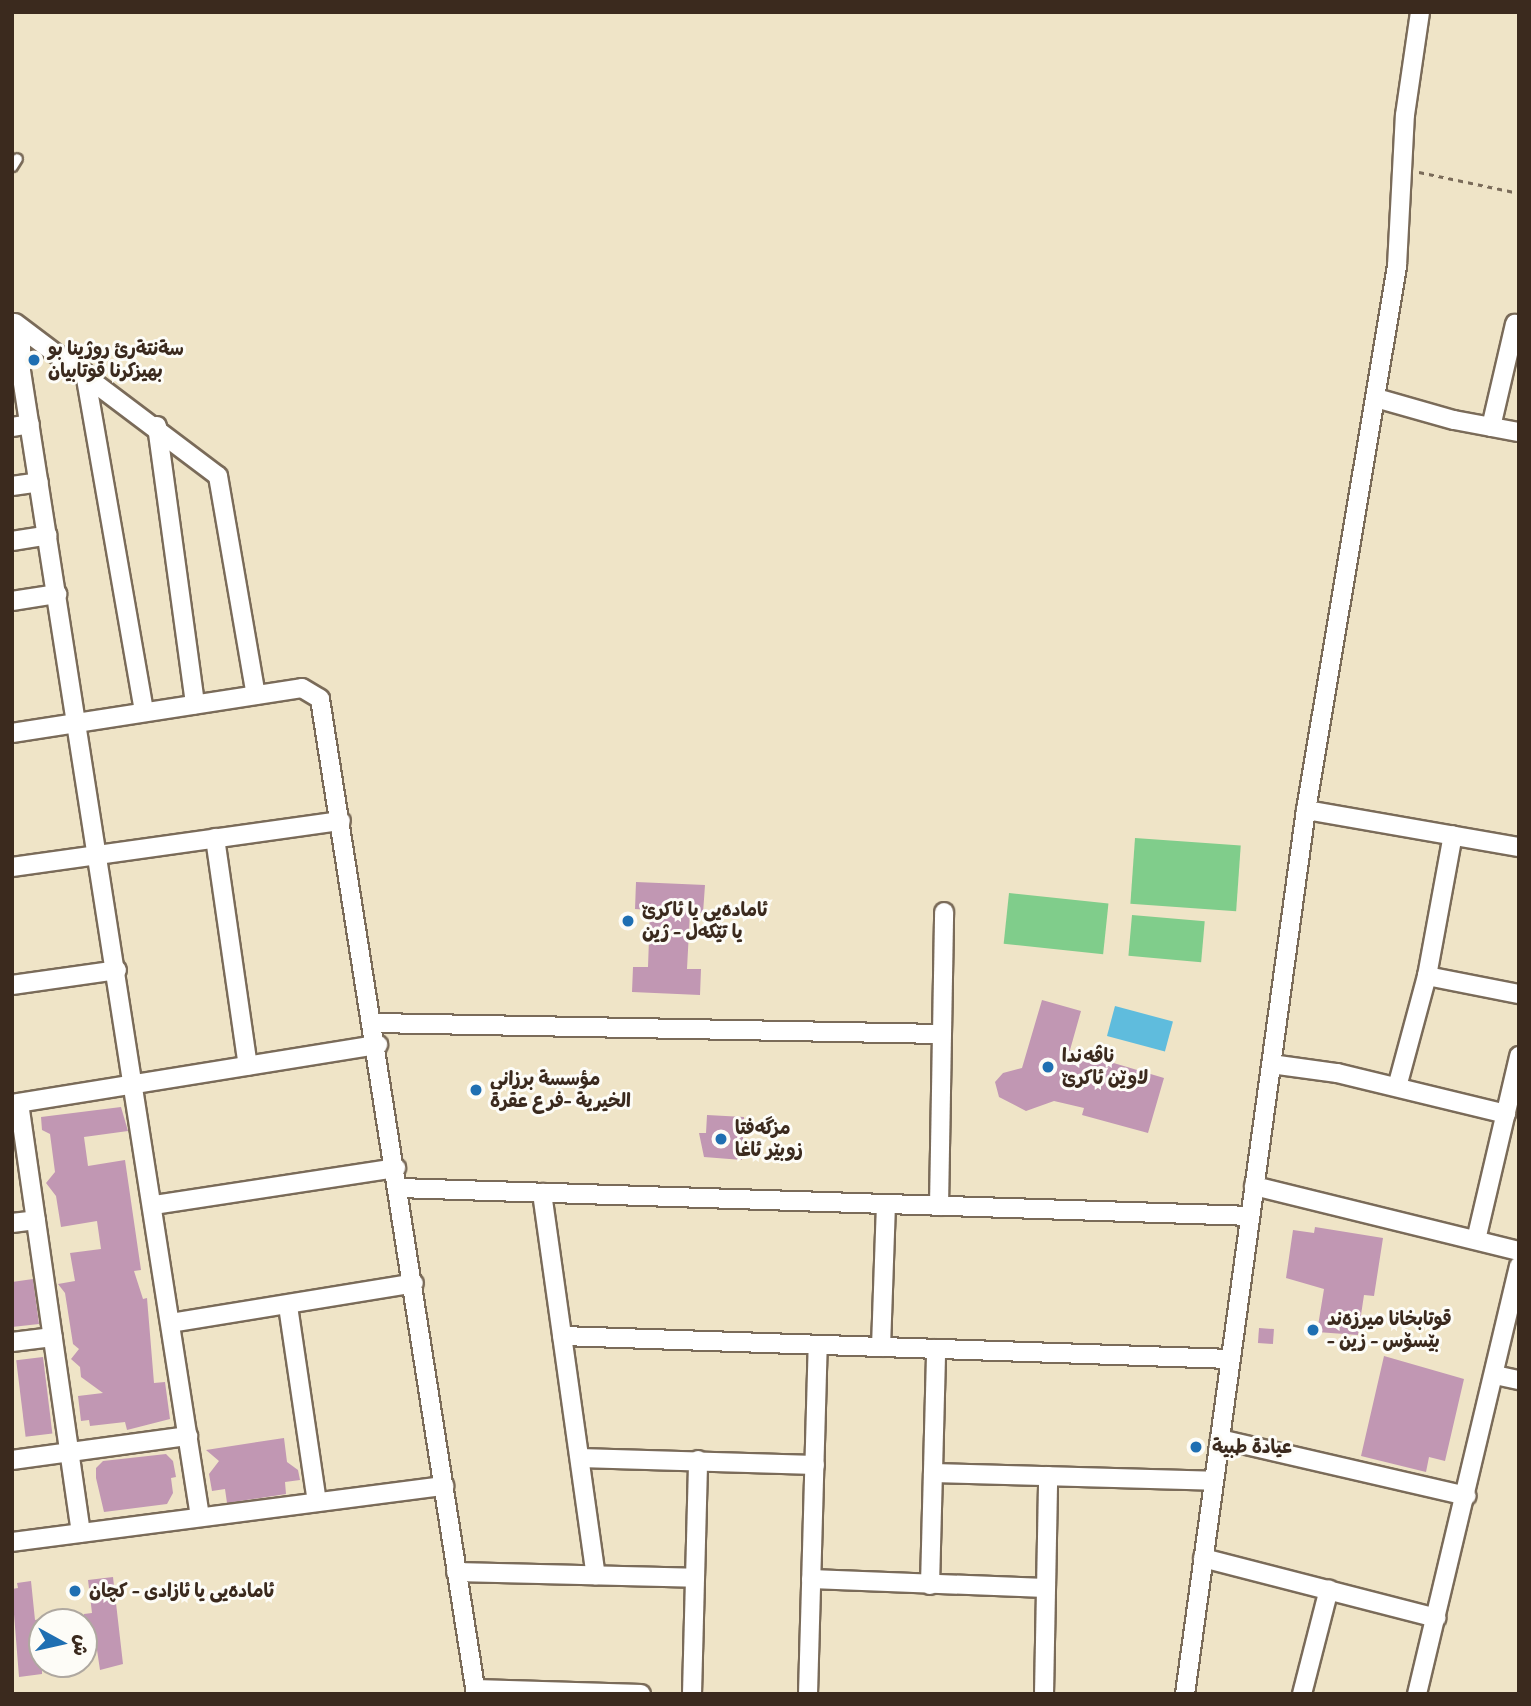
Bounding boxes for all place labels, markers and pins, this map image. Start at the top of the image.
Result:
place label: سةنتةرئ روژينا بو بهيزكرنا قوتابيان [48,338,184,382]
marker: سةنتةرئ روژينا بو بهيزكرنا قوتابيان [26,352,42,368]
place label: ئامادەیی یا ئاکرێ یا تێکەل - ژین [642,899,768,943]
marker: ئامادەیی یا ئاکرێ یا تێکەل - ژین [620,913,636,929]
place label: ناڤەندا لاوێن ئاکرێ [1062,1045,1148,1089]
marker: ناڤەندا لاوێن ئاکرێ [1040,1059,1056,1075]
place label: مؤسسة برزانى الخيرية -فرع عقرة [490,1068,631,1112]
marker: مؤسسة برزانى الخيرية -فرع عقرة [468,1082,484,1098]
place label: مزگەفتا زوبێر ئاغا [735,1117,803,1161]
marker: مزگەفتا زوبێر ئاغا [713,1131,729,1147]
place label: قوتابخانا میرزەند - بێسۆس - زین [1327,1308,1452,1352]
marker: قوتابخانا میرزەند - بێسۆس - زین [1305,1322,1321,1338]
place label: عيادة طبية [1212,1436,1292,1458]
marker: عيادة طبية [1186,1437,1206,1457]
place label: ئامادەیی یا ئازادی - کچان [89,1580,274,1602]
marker: ئامادەیی یا ئازادی - کچان [67,1583,83,1599]

